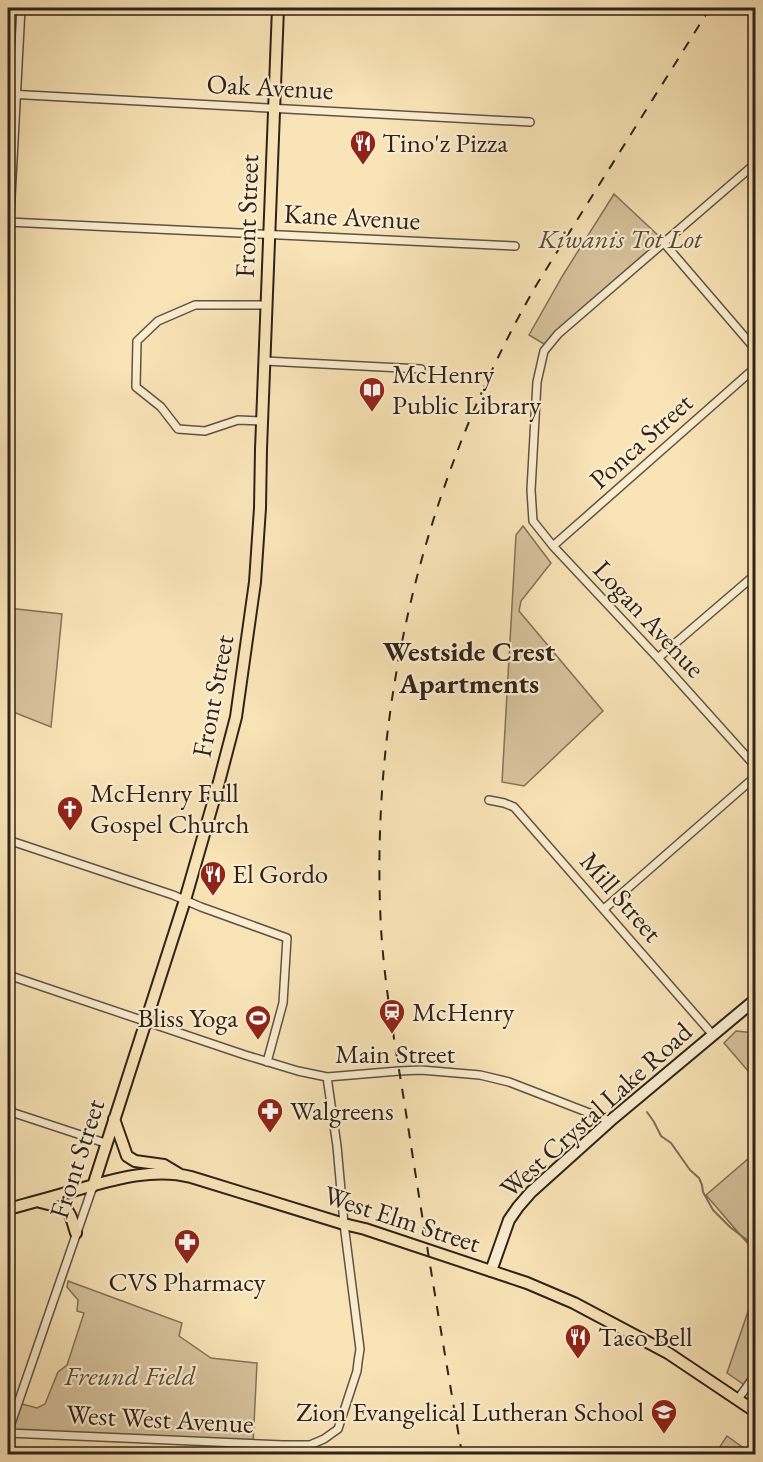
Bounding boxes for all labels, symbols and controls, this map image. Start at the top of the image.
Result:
street label: Oak Avenue [206,66,334,107]
place label: Tino'z Pizza [382,125,508,160]
restaurant icon: Tino'z Pizza [348,128,378,166]
street label: Front Street [227,153,266,278]
street label: Kane Avenue [283,195,421,238]
park label: Kiwanis Tot Lot [537,221,703,256]
place label: McHenry Public Library [392,356,541,422]
library icon: McHenry Public Library [357,375,387,413]
street label: Ponca Street [582,385,700,496]
street label: Logan Avenue [586,552,713,685]
street label: Front Street [184,631,242,760]
district label: Westside Crest Apartments [383,633,556,701]
place label: McHenry Full Gospel Church [90,775,250,841]
church icon: McHenry Full Gospel Church [55,794,85,832]
street label: Mill Street [573,844,671,950]
place label: El Gordo [232,856,328,891]
restaurant icon: El Gordo [198,859,228,897]
place label: McHenry [412,994,514,1029]
station icon: McHenry [377,997,407,1035]
place label: Bliss Yoga [137,1000,238,1035]
sports icon: Bliss Yoga [243,1003,273,1041]
street label: West Crystal Lake Road [492,1014,699,1205]
street label: Main Street [335,1036,456,1071]
place label: Walgreens [290,1093,394,1128]
street label: Front Street [41,1094,112,1223]
pharmacy icon: Walgreens [255,1096,285,1134]
street label: West Elm Street [319,1177,485,1260]
pharmacy icon: CVS Pharmacy [172,1227,202,1265]
place label: CVS Pharmacy [108,1264,266,1299]
place label: Taco Bell [598,1319,693,1354]
restaurant icon: Taco Bell [563,1322,593,1360]
park label: Freund Field [63,1358,197,1393]
place label: Zion Evangelical Lutheran School [296,1394,644,1429]
street label: West West Avenue [65,1396,255,1441]
school or university icon: Zion Evangelical Lutheran School [649,1397,679,1435]

